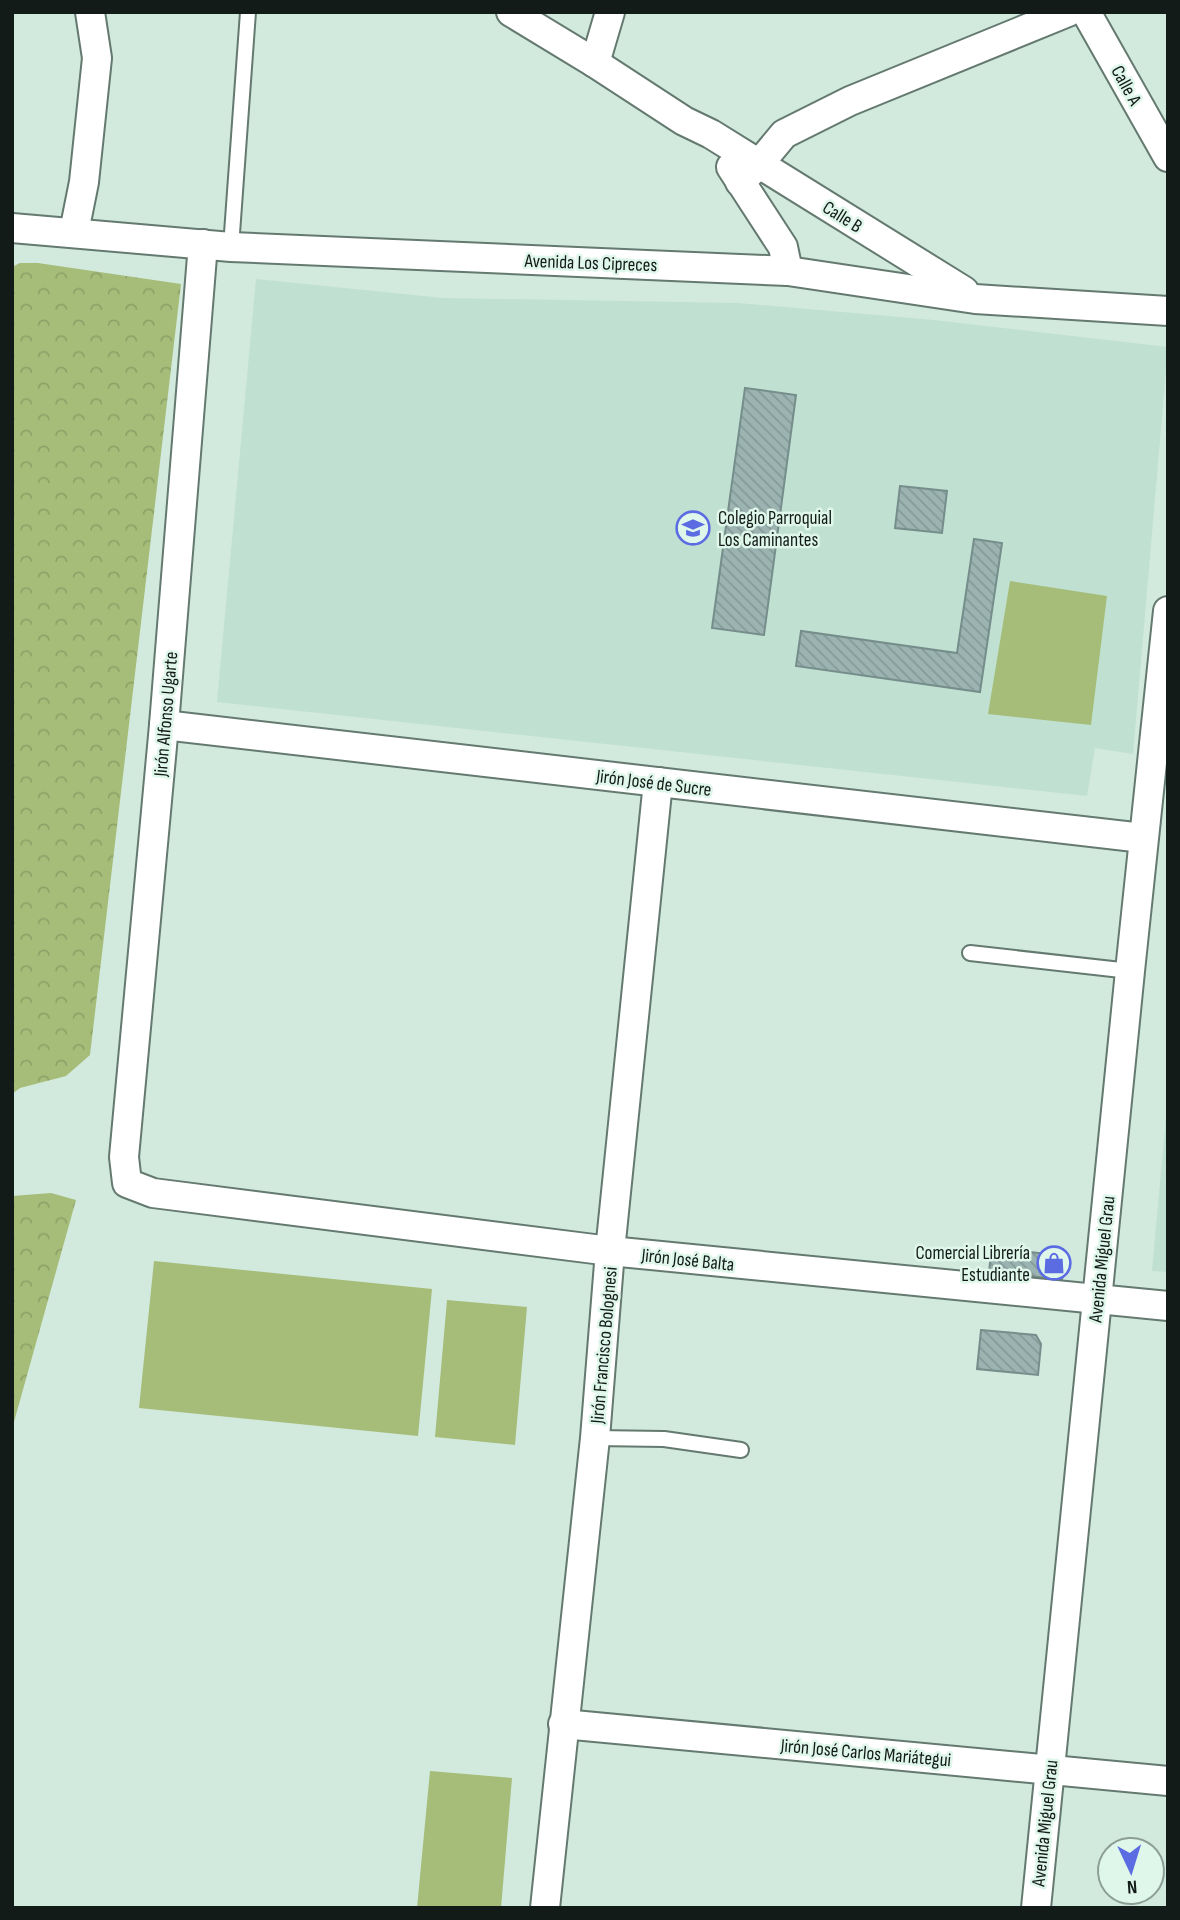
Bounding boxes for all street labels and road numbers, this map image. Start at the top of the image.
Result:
street label: Calle A [1105,62,1146,110]
street label: Calle B [818,196,866,238]
street label: Avenida Los Cipreces [523,250,658,277]
street label: Jirón Alfonso Ugarte [149,651,183,779]
street label: Jirón José de Sucre [594,765,713,802]
street label: Avenida Miguel Grau [1084,1195,1121,1325]
street label: Jirón José Balta [639,1244,735,1277]
street label: Jirón Francisco Bolognesi [586,1266,623,1425]
street label: Jirón José Carlos Mariátegui [779,1734,952,1772]
street label: Avenida Miguel Grau [1027,1759,1064,1889]

